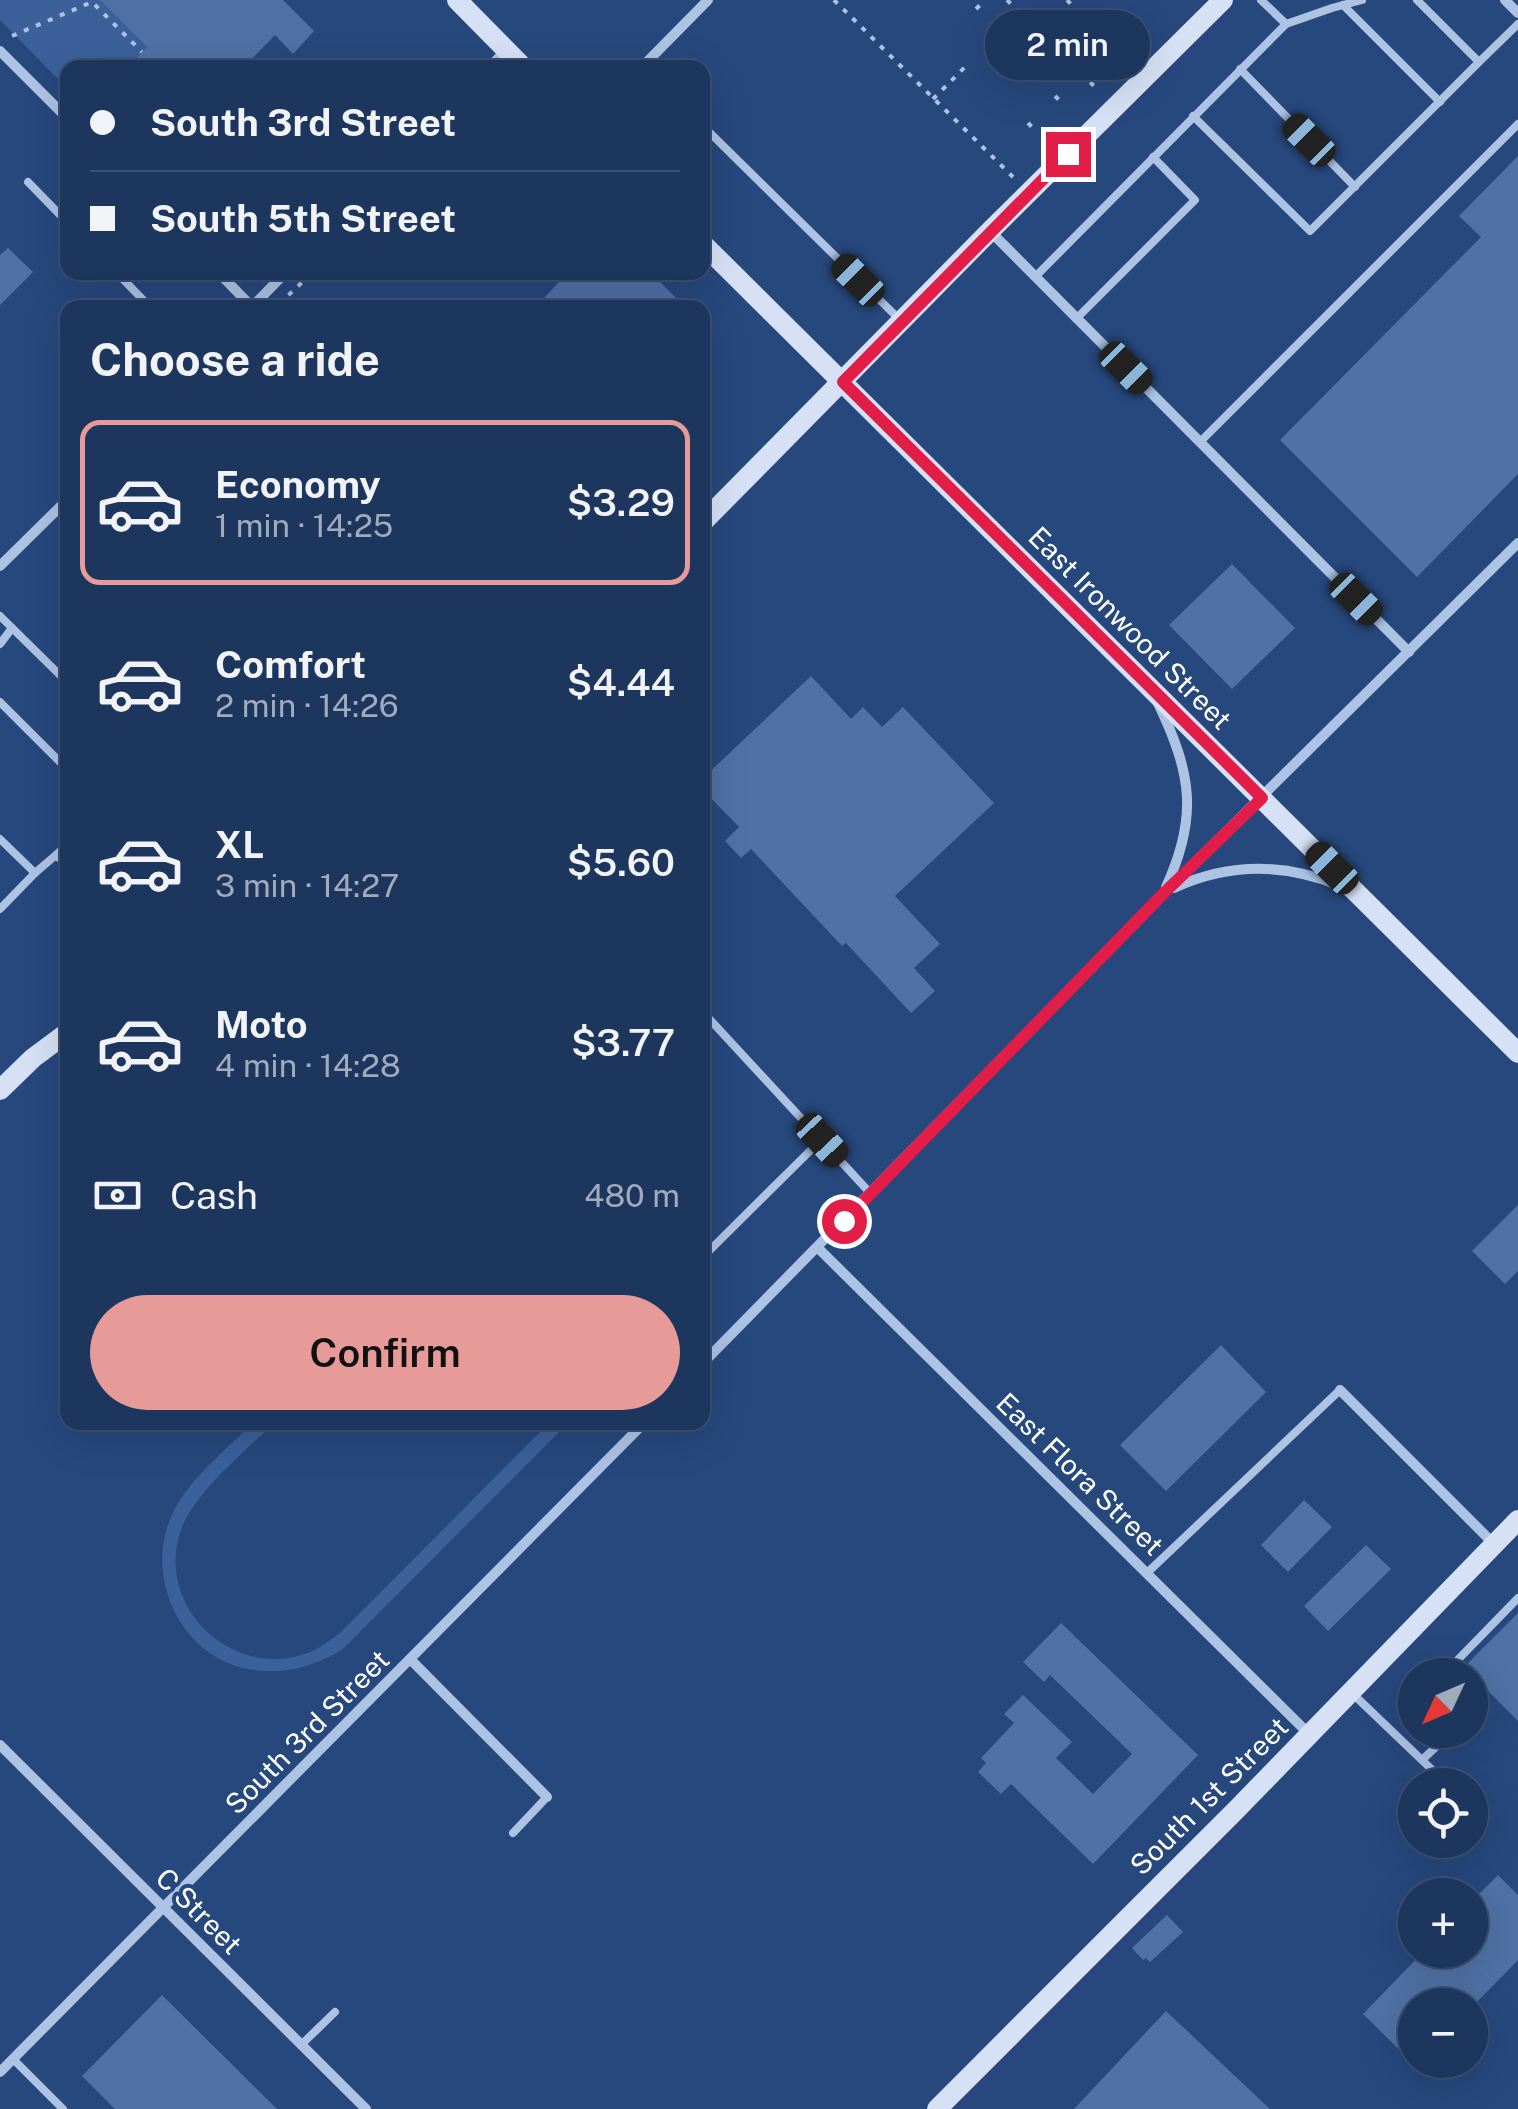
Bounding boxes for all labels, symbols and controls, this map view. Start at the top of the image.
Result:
callout: 2 min [986,9,1150,79]
text: 2 min [1026,26,1109,63]
text: South 3rd Street [150,100,456,145]
car [1277,108,1341,172]
route end [1046,132,1091,177]
text: South 5th Street [150,196,456,241]
car [826,248,890,312]
text: Choose a ride [90,333,380,386]
car [1094,336,1158,400]
icon: car [95,458,185,548]
text: Economy [215,462,381,507]
text: $3.29 [567,480,675,525]
text: 1 min · 14:25 [215,507,393,544]
street label: East Ironwood Street [1022,520,1238,736]
car [1324,567,1388,631]
icon: car [95,638,185,728]
text: Comfort [215,642,366,687]
text: $4.44 [567,660,675,705]
text: 2 min · 14:26 [215,687,399,724]
icon: car [95,818,185,908]
text: XL [215,822,264,867]
car [1300,836,1364,900]
text: $5.60 [567,840,675,885]
text: 3 min · 14:27 [215,867,399,904]
icon: car [95,998,185,1088]
text: Moto [215,1002,308,1047]
text: $3.77 [571,1020,675,1065]
text: 4 min · 14:28 [215,1047,401,1084]
car [791,1108,853,1172]
icon: cash [90,1168,145,1223]
text: Cash [170,1173,258,1218]
text: 480 m [584,1177,680,1214]
route start [822,1199,867,1244]
button: Confirm [90,1295,680,1410]
street label: East Flora Street [990,1386,1171,1562]
street label: South 3rd Street [218,1643,395,1820]
north arrow [1398,1658,1488,1748]
map controls [1398,1658,1488,2078]
street label: South 1st Street [1123,1710,1294,1881]
button: locate [1398,1768,1488,1858]
street label: C Street [150,1861,249,1960]
button: + [1398,1878,1488,1968]
button: − [1398,1988,1488,2078]

